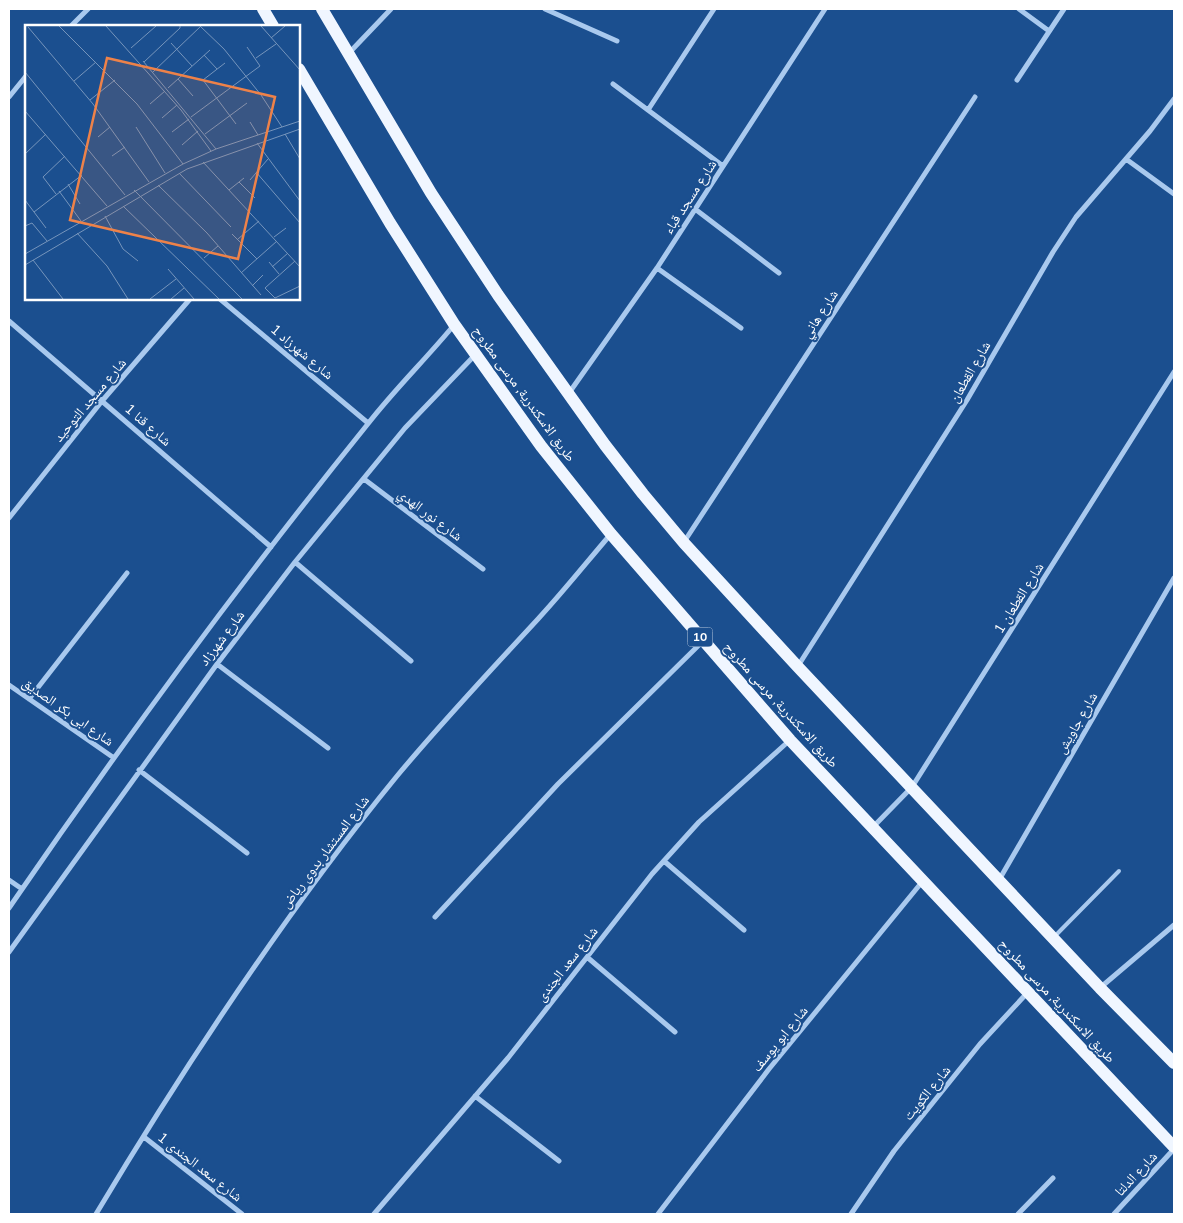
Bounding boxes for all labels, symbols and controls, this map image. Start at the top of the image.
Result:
inset map [25,25,300,300]
street label: شارع مسجد قباء [659,156,721,238]
street label: شارع هاني [797,286,844,343]
street label: شارع شهرزاد 1 [266,320,338,384]
street label: طريق الاسكندرية, مرسى مطروح [468,322,580,466]
street label: شارع القطعان [945,338,995,406]
street label: شارع مسجد التوحيد [49,354,131,446]
street label: شارع قنا 1 [121,400,175,450]
street label: شارع نور الهدي [393,484,466,547]
street label: شارع القطعان 1 [990,559,1048,637]
street label: شارع شهرزاد [195,606,249,670]
road number: 10 [688,628,712,646]
street label: طريق الاسكندرية, مرسى مطروح [719,638,843,772]
street label: شارع ابى بكر الصديق [18,673,118,751]
street label: شارع جاويش [1052,689,1102,757]
street label: شارع المستشار بدوى رياض [276,792,374,912]
street label: شارع سعد الجندى [532,923,602,1005]
street label: طريق الاسكندرية, مرسى مطروح [994,935,1120,1067]
street label: شارع ابو يوسف [748,1002,812,1076]
street label: شارع الكويت [899,1061,955,1125]
street label: شارع سعد الجندى 1 [154,1128,246,1206]
street label: شارع الدلتا [1110,1148,1162,1200]

